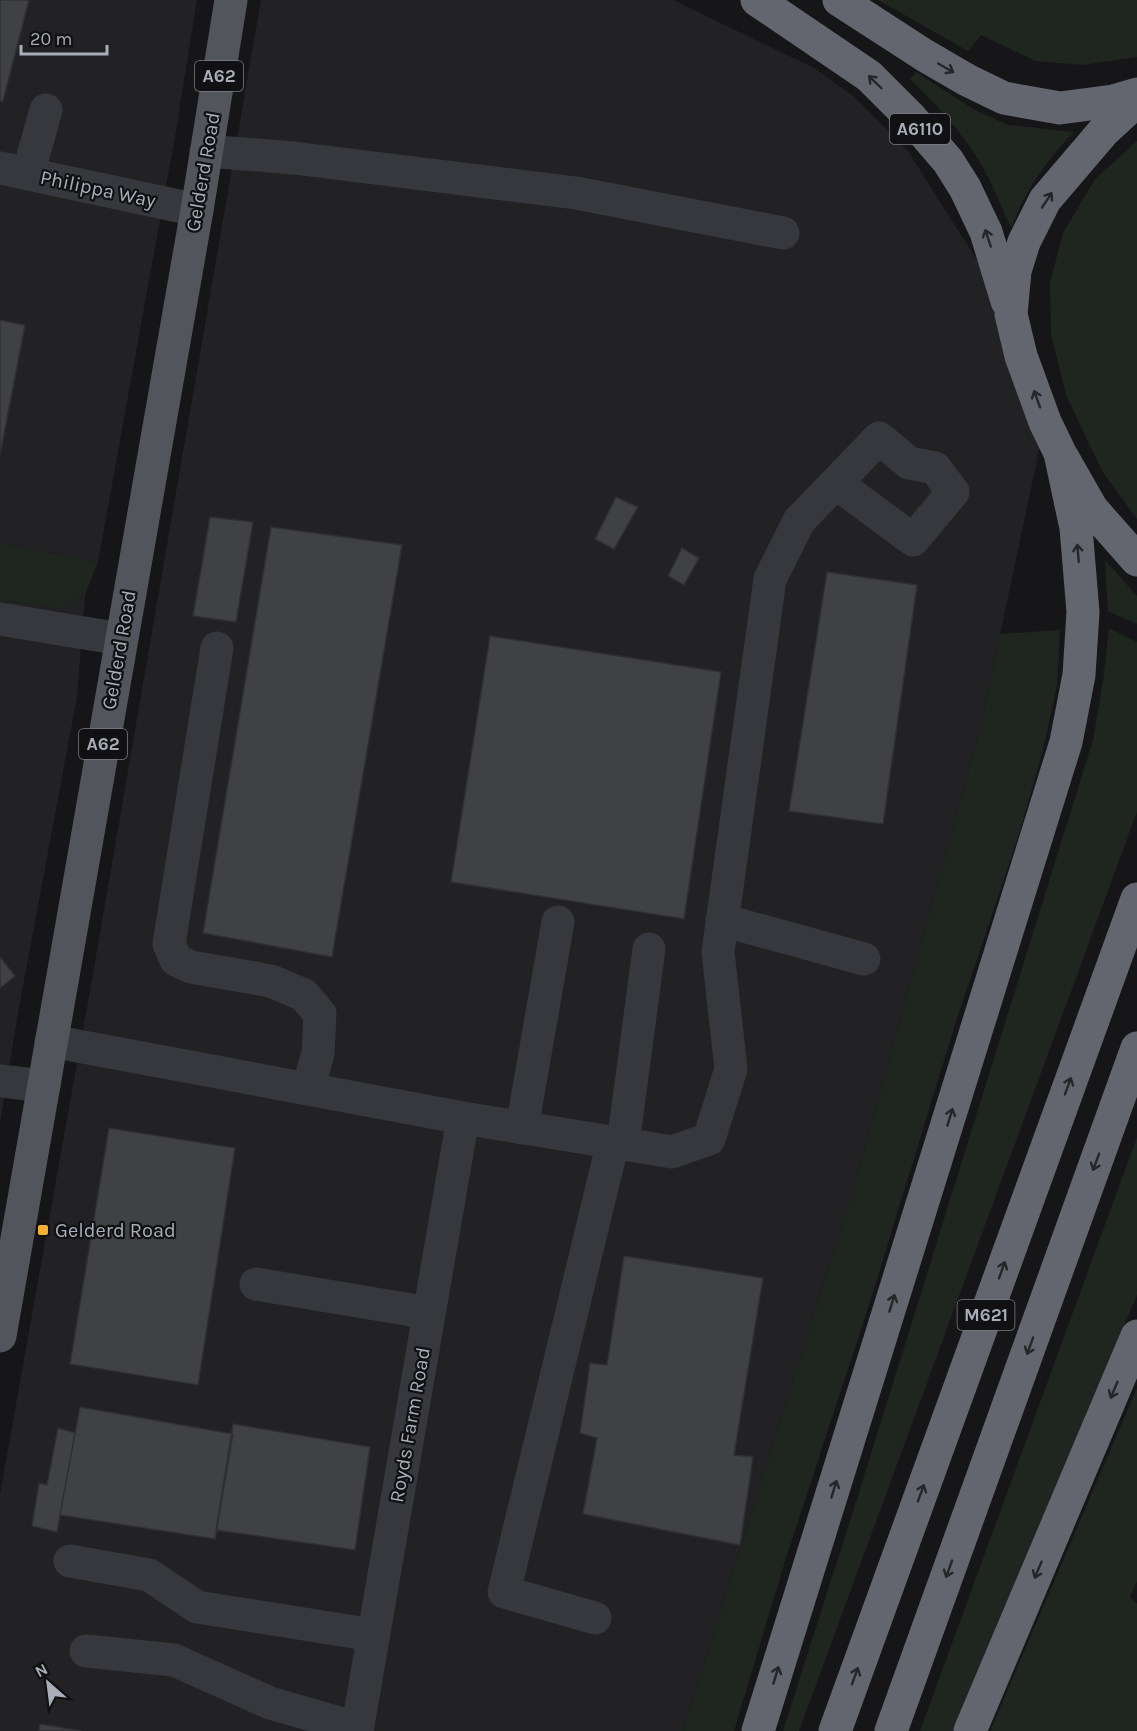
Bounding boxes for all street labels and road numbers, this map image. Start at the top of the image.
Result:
road number: A62 [195,61,243,91]
street label: Gelderd Road [181,111,225,233]
road number: A6110 [890,114,950,144]
street label: Philippa Way [38,166,158,212]
street label: Gelderd Road [97,589,141,711]
road number: A62 [79,729,127,759]
road number: M621 [958,1300,1014,1330]
street label: Royds Farm Road [385,1346,435,1504]

